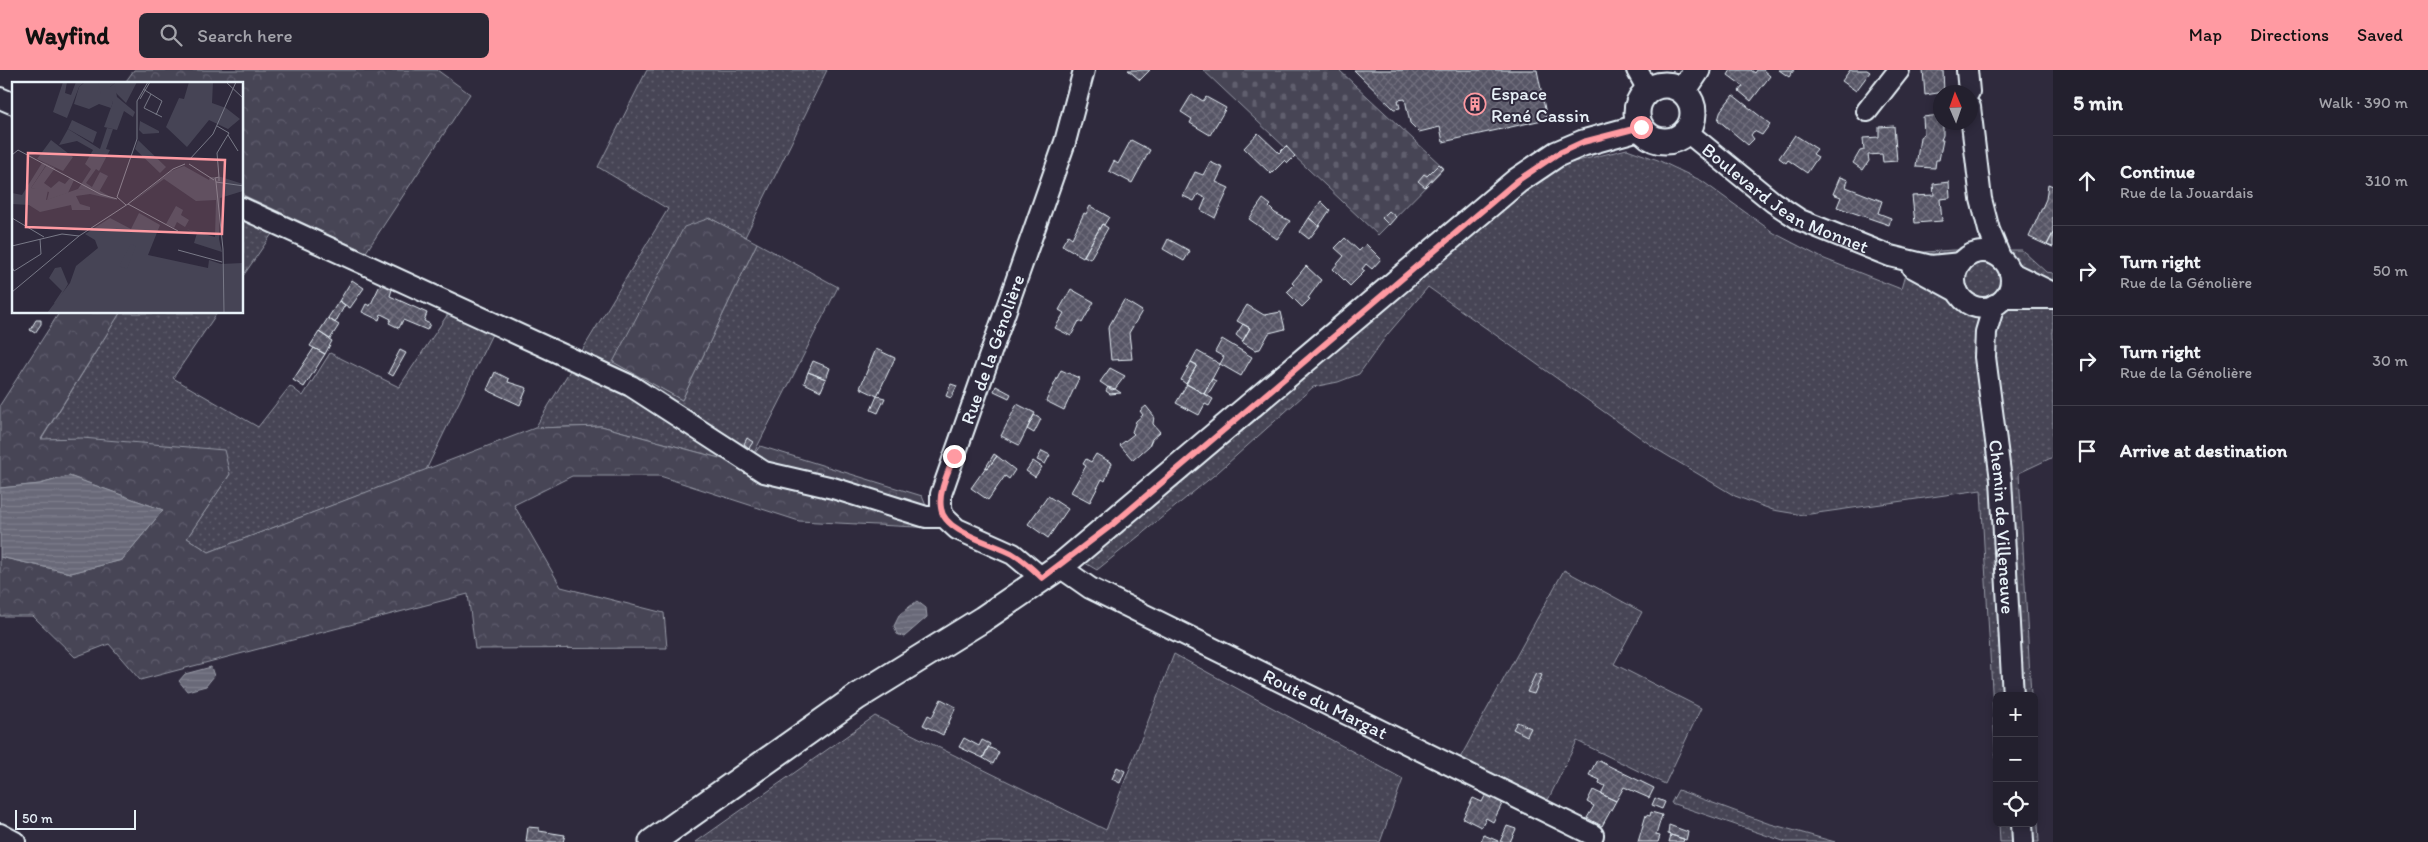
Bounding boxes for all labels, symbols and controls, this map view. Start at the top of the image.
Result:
search box [139,13,489,58]
text: Wayfind [25,21,109,50]
icon: search [157,21,185,49]
text: Search here [197,24,293,47]
text: Map [2189,24,2222,46]
text: Directions [2250,24,2329,46]
text: Saved [2357,24,2403,46]
inset map [12,82,244,314]
place label: Espace René Cassin [1491,82,1590,127]
north arrow [1933,85,1978,130]
text: 5 min [2073,90,2123,115]
building icon: Espace René Cassin [1463,92,1487,116]
text: Walk · 390 m [2319,93,2408,112]
route start [1630,116,1653,139]
street label: Boulevard Jean Monnet [1697,138,1872,258]
text: Continue [2120,160,2195,183]
icon: ahead [2073,167,2101,195]
text: 310 m [2365,171,2408,190]
text: Rue de la Jouardais [2120,183,2254,202]
text: Turn right [2120,250,2201,273]
icon: right [2073,257,2101,285]
text: 50 m [2373,261,2408,280]
street label: Rue de la Génolière [956,272,1029,427]
text: Rue de la Génolière [2120,273,2252,292]
text: Turn right [2120,340,2201,363]
icon: right [2073,347,2101,375]
text: 30 m [2372,351,2408,370]
text: Rue de la Génolière [2120,363,2252,382]
icon: arrive [2073,437,2101,465]
street label: Chemin de Villeneuve [1984,438,2019,615]
text: Arrive at destination [2120,439,2287,462]
route end [943,445,966,468]
street label: Route du Margat [1259,664,1391,744]
map controls [1993,692,2038,827]
button: + [1993,692,2038,737]
button: − [1993,737,2038,782]
button: locate [1993,782,2038,827]
scale bar [15,807,136,830]
text: 50 m [22,810,53,827]

